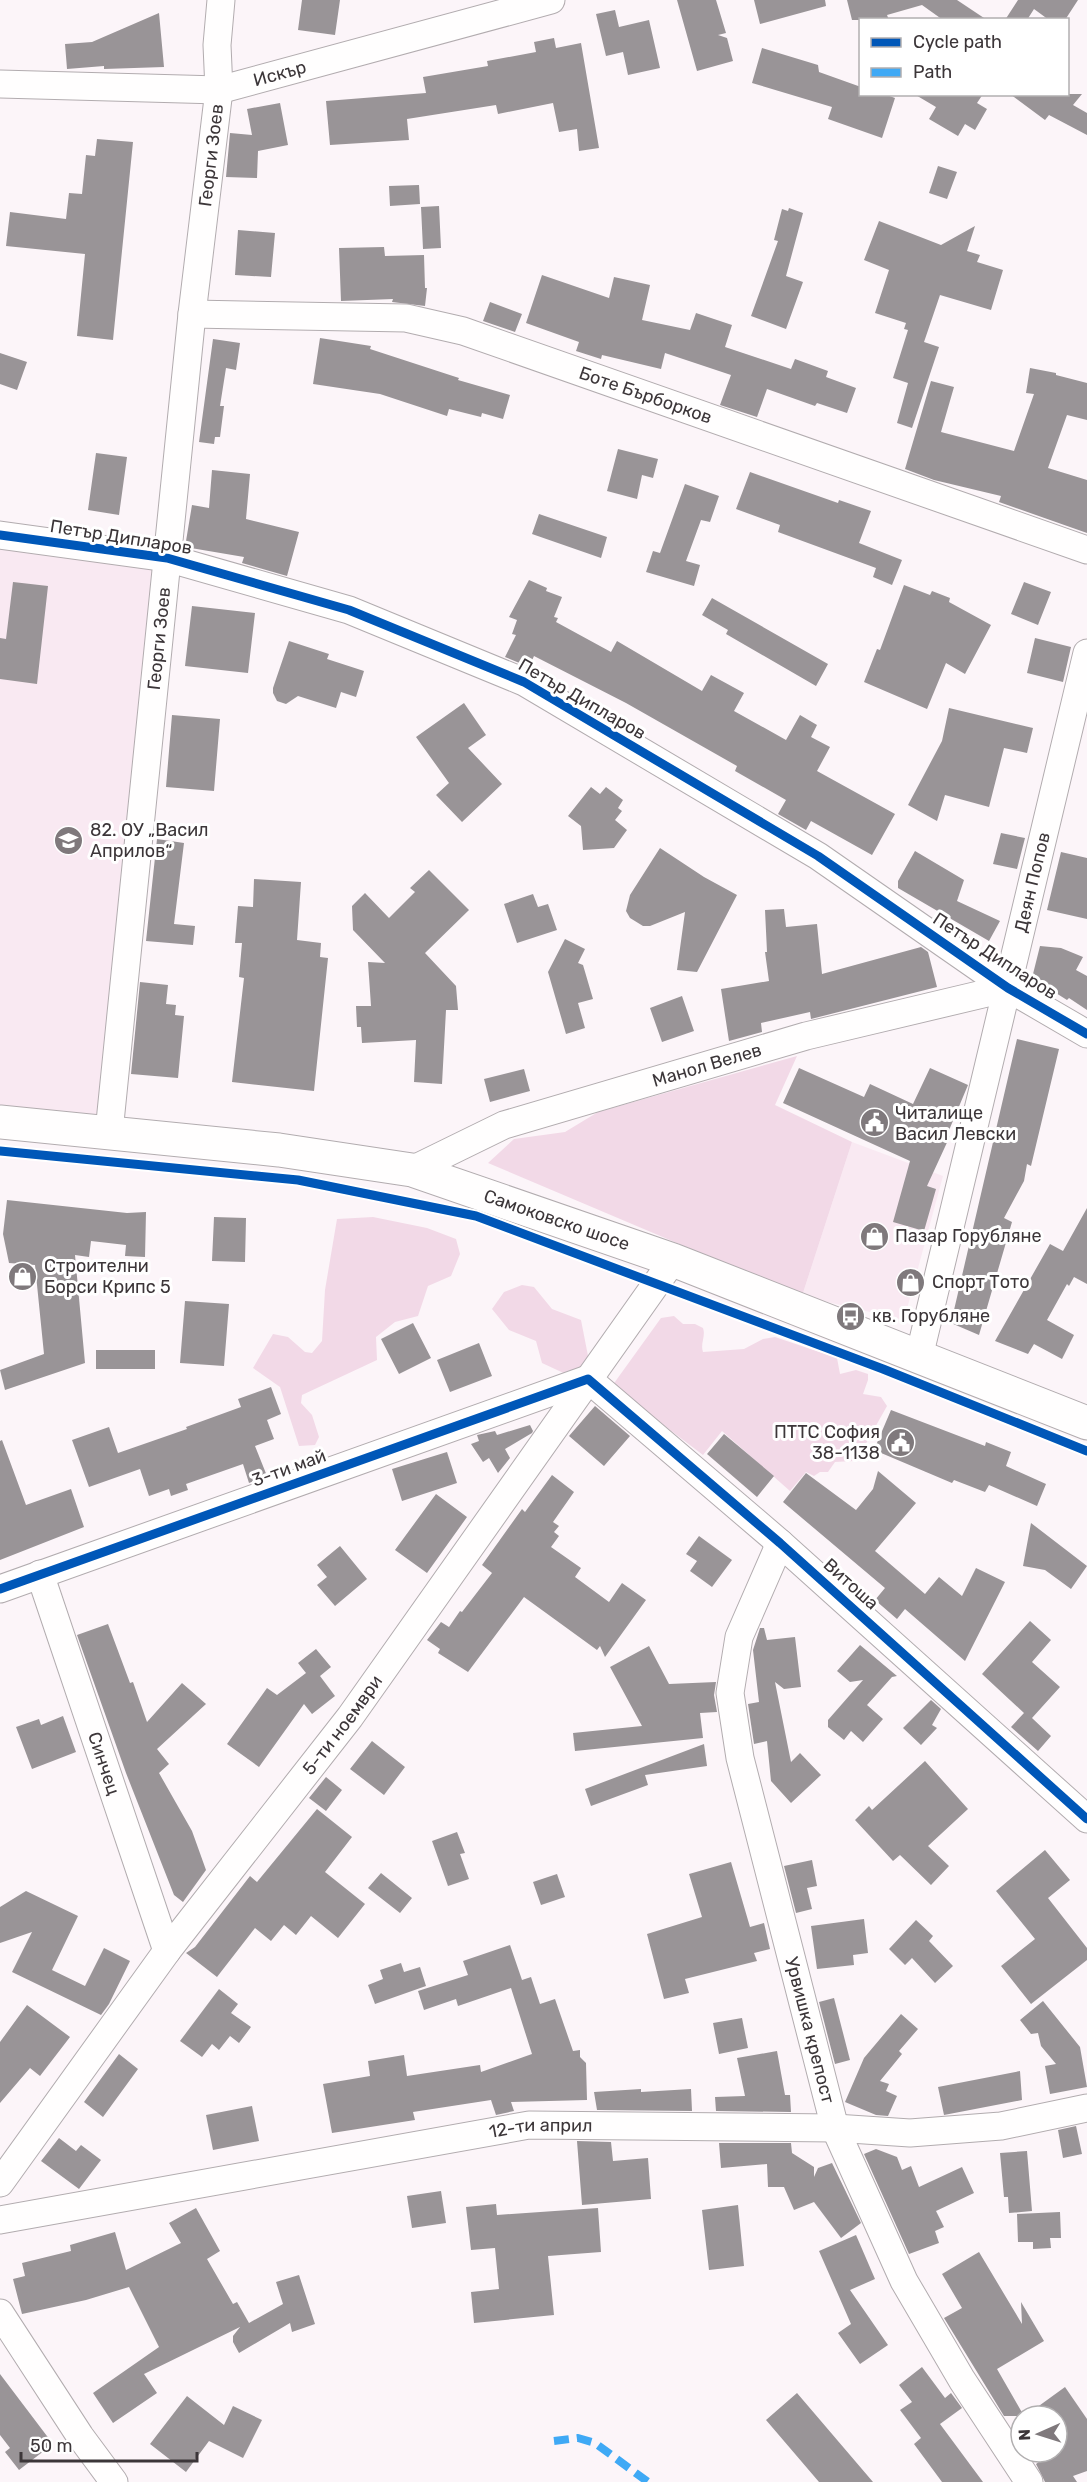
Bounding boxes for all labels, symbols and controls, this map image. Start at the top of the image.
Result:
legend [859,18,1069,96]
text: Cycle path [913,31,1002,53]
street label: Искър [251,56,309,91]
text: Path [913,61,952,83]
street label: Георги Зоев [194,103,228,208]
street label: Боте Бърборков [576,362,715,429]
street label: Петър Дипларов [48,515,194,559]
street label: Георги Зоев [143,586,175,691]
street label: Петър Дипларов [514,654,650,744]
place label: 82. ОУ „Васил Априлов“ [90,819,209,862]
school or university icon: 82. ОУ „Васил Априлов“ [53,824,85,856]
street label: Деян Попов [1010,830,1055,935]
street label: Петър Дипларов [929,908,1061,1004]
street label: Манол Велев [650,1039,764,1092]
place label: Читалище Васил Левски [895,1102,1016,1145]
public building icon: Читалище Васил Левски [858,1107,890,1139]
street label: Самоковско шосе [481,1185,633,1255]
shop icon: Пазар Горубляне [858,1220,890,1252]
place label: Пазар Горубляне [895,1225,1042,1247]
place label: Строителни Борси Крипс 5 [44,1255,171,1298]
shop icon: Строителни Борси Крипс 5 [7,1260,39,1292]
shop icon: Спорт Тото [895,1266,927,1298]
place label: Спорт Тото [932,1271,1030,1293]
bus stop icon: кв. Горубляне [835,1300,867,1332]
place label: кв. Горубляне [872,1305,990,1327]
place label: ПТТС София 38-1138 [774,1421,880,1464]
public building icon: ПТТС София 38-1138 [885,1426,917,1458]
street label: 3-ти май [249,1444,329,1492]
street label: Витоша [819,1554,883,1614]
street label: 5-ти ноември [298,1671,387,1779]
street label: Синчец [83,1729,125,1798]
street label: Урвишка крепост [781,1955,839,2106]
street label: 12-ти април [487,2114,593,2143]
north arrow [1009,2404,1069,2464]
scale bar [21,2425,196,2463]
text: N [1015,2429,1034,2441]
text: 50 m [30,2435,73,2457]

